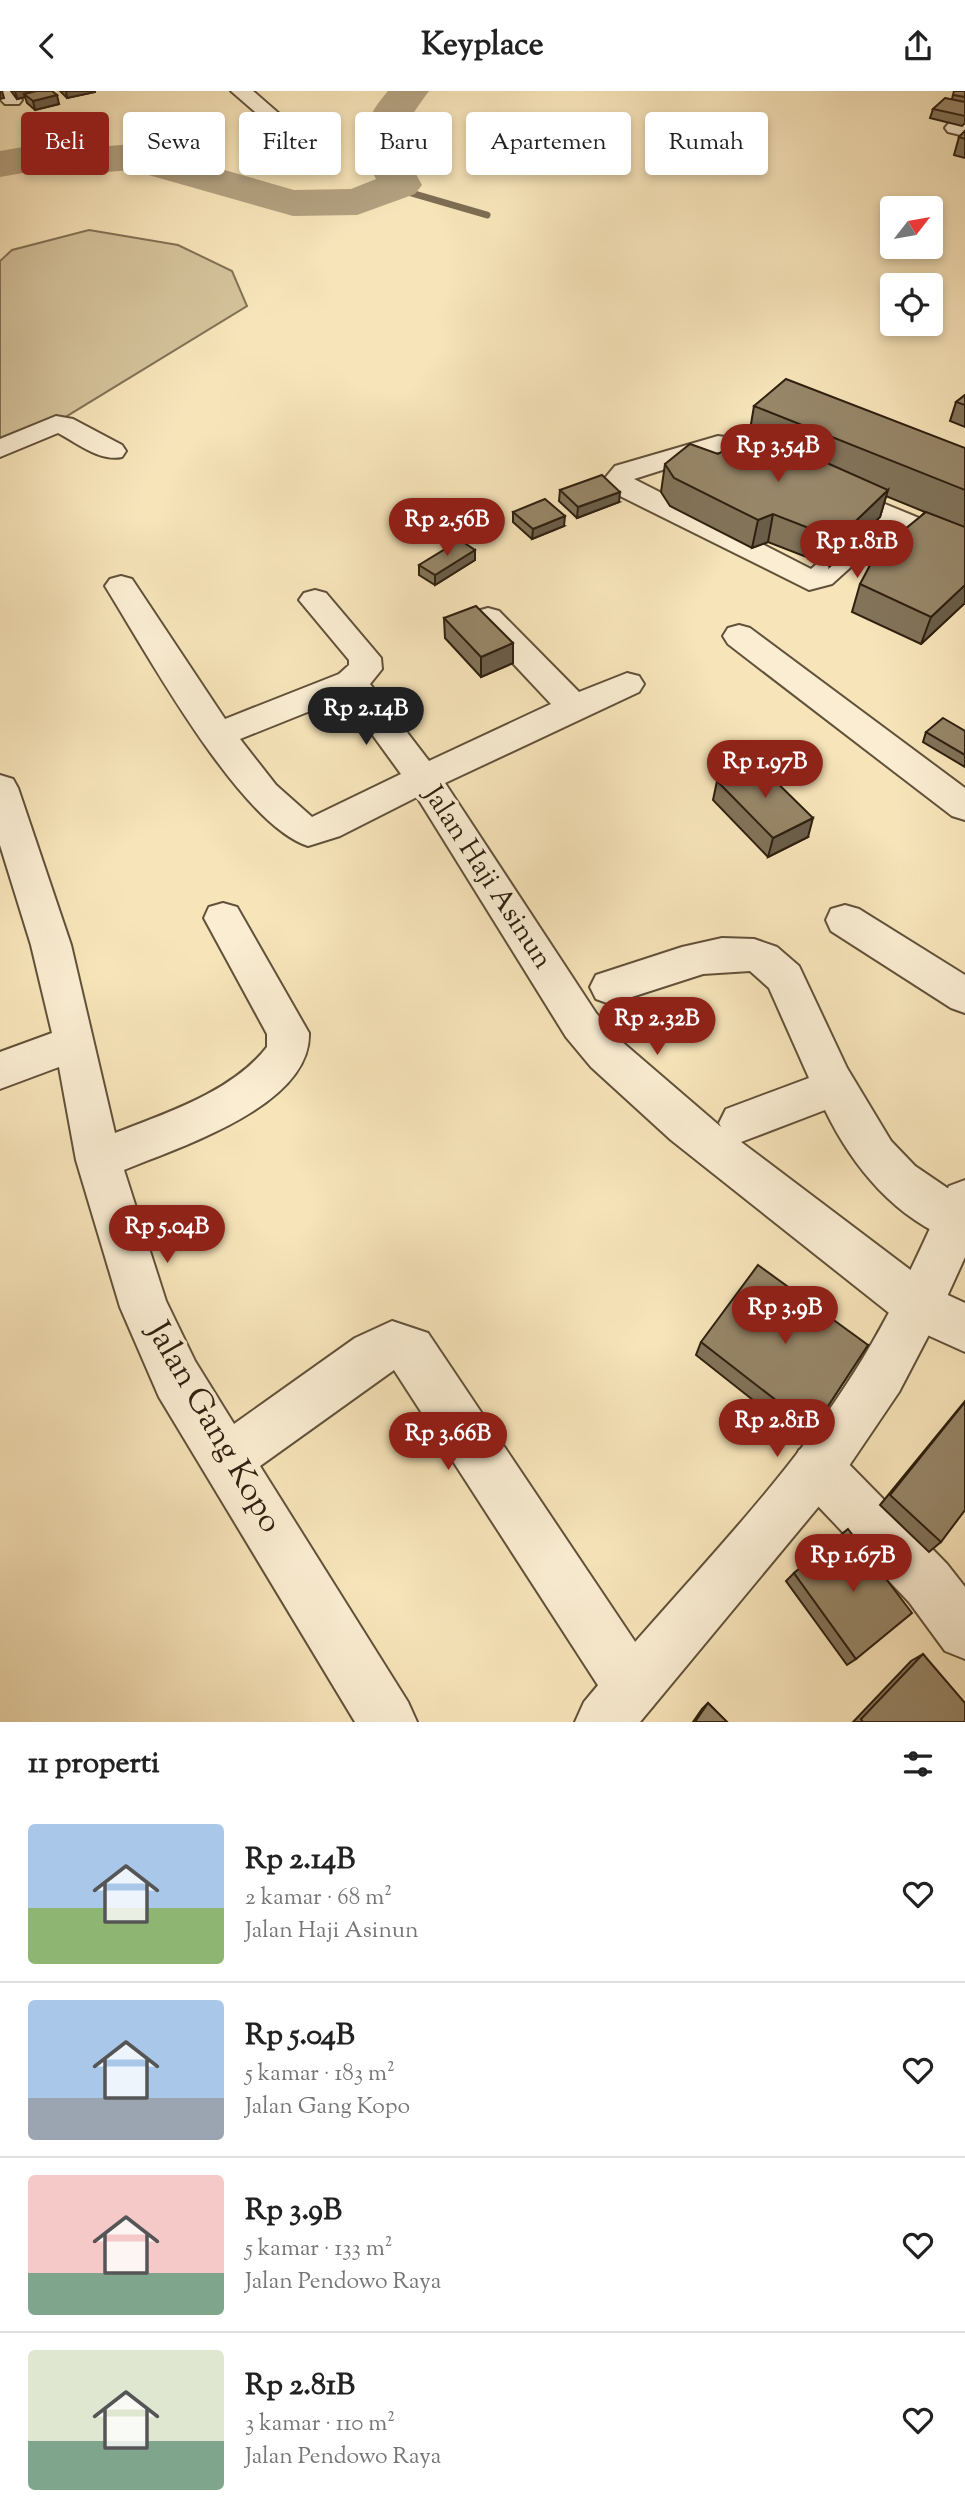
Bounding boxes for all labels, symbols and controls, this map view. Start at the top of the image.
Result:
text: Keyplace [421,23,544,69]
icon: back [28,27,66,65]
icon: share [899,27,937,65]
chip: Beli [21,112,109,175]
chip: Sewa [123,112,225,175]
chip: Filter [239,112,341,175]
chip: Baru [355,112,452,175]
chip: Apartemen [466,112,631,175]
chip: Rumah [645,112,768,175]
north arrow [880,196,943,259]
map controls [880,196,943,336]
button: locate [880,273,943,336]
pin: Rp 3.54B [706,425,850,484]
text: Rp 3.54B [737,430,819,463]
pin: Rp 2.56B [375,498,519,558]
text: Rp 2.56B [405,504,489,537]
pin: Rp 1.81B [785,521,929,580]
text: Rp 1.81B [816,526,898,559]
pin: Rp 2.14B [294,687,438,747]
text: Rp 2.14B [324,693,408,726]
pin: Rp 1.97B [693,741,837,800]
text: Rp 1.97B [723,746,807,779]
street label: Jalan Haji Asinun [412,777,561,978]
pin: Rp 2.32B [585,997,729,1057]
text: Rp 2.32B [614,1003,700,1036]
pin: Rp 5.04B [95,1205,239,1265]
text: Rp 5.04B [125,1211,209,1244]
pin: Rp 3.9B [720,1287,850,1346]
text: Rp 3.9B [748,1292,822,1325]
street label: Jalan Gang Kopo [132,1312,293,1543]
pin: Rp 2.81B [705,1399,849,1459]
text: Rp 2.81B [735,1405,819,1438]
pin: Rp 3.66B [376,1413,520,1472]
text: Rp 3.66B [405,1418,491,1451]
pin: Rp 1.67B [781,1535,925,1594]
text: Rp 1.67B [811,1540,895,1573]
text: 11 properti [28,1743,159,1786]
icon: filters [899,1745,937,1783]
text: Rp 2.14B [245,1839,355,1882]
icon: home [84,1852,168,1936]
icon: heart [899,1875,937,1913]
text: 2 kamar · 68 m² [245,1882,392,1915]
text: Jalan Haji Asinun [245,1915,419,1948]
text: Rp 5.04B [245,2015,355,2058]
icon: home [84,2028,168,2112]
icon: heart [899,2051,937,2089]
text: 5 kamar · 183 m² [245,2058,395,2091]
text: Jalan Gang Kopo [245,2091,410,2124]
text: Rp 3.9B [245,2190,342,2233]
icon: home [84,2203,168,2287]
icon: heart [899,2226,937,2264]
text: 5 kamar · 133 m² [245,2233,393,2266]
text: Jalan Pendowo Raya [245,2266,441,2299]
text: Rp 2.81B [245,2365,355,2408]
icon: home [84,2378,168,2462]
icon: heart [899,2401,937,2439]
text: 3 kamar · 110 m² [245,2408,395,2441]
text: Jalan Pendowo Raya [245,2441,441,2474]

